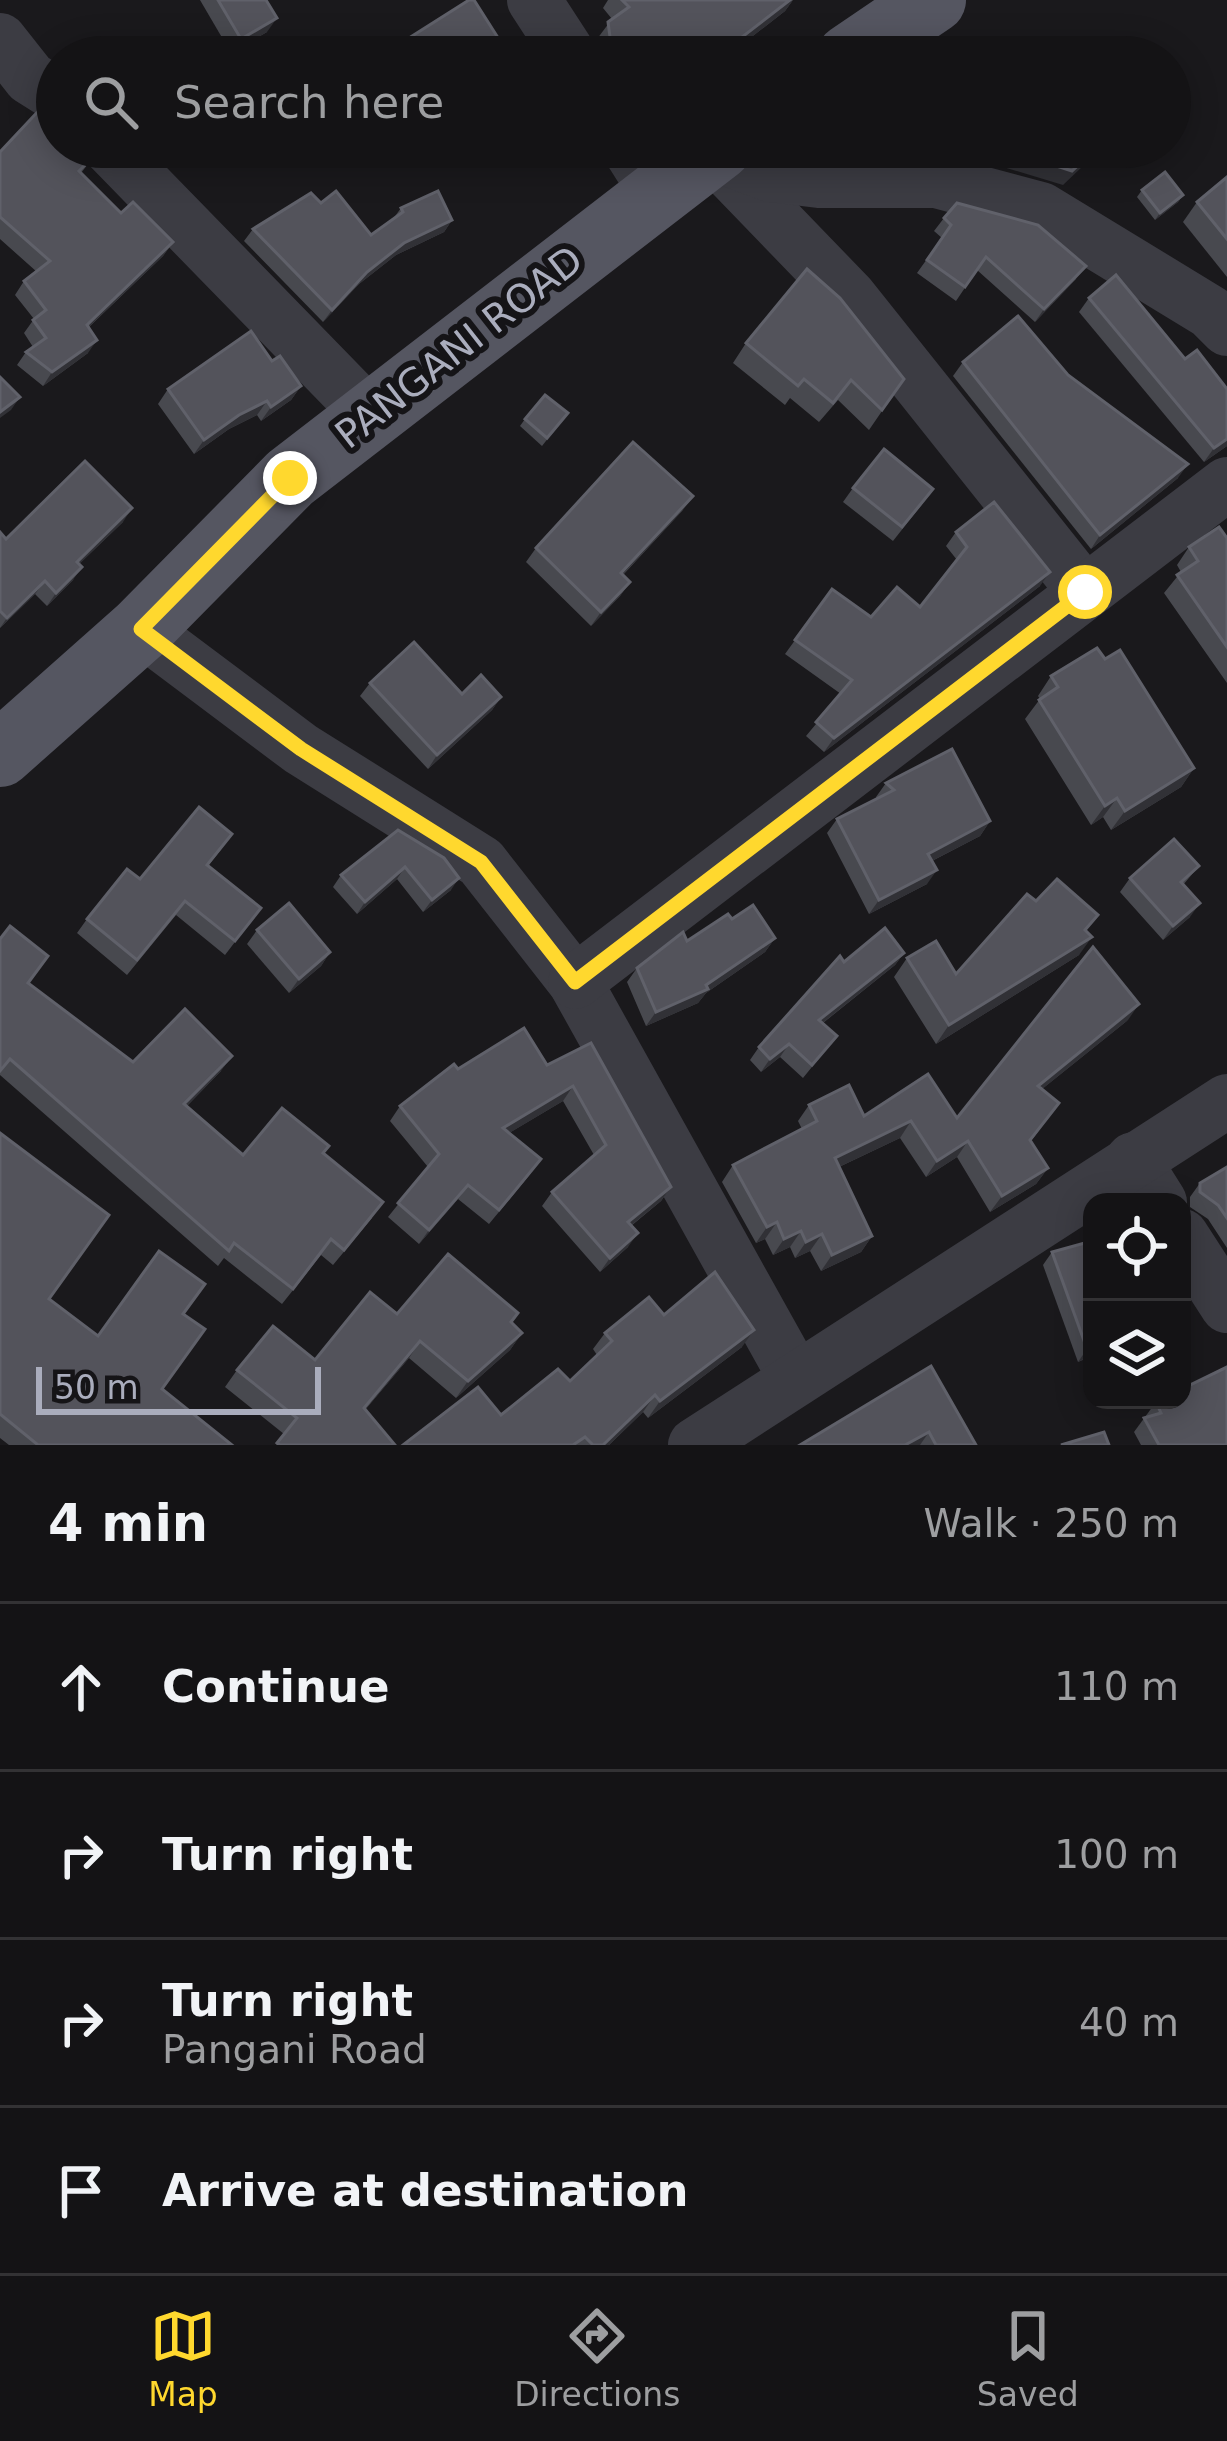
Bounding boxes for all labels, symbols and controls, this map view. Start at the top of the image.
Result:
search box [36,36,1191,168]
icon: search [78,69,144,135]
text: Search here [174,76,444,129]
street label: PANGANI ROAD [327,237,591,457]
route end [263,451,317,505]
route start [1058,565,1112,619]
map controls [1083,1193,1191,1409]
button: locate [1083,1193,1191,1301]
button: layers [1083,1301,1191,1409]
scale bar [36,1361,321,1414]
text: 50 m [54,1368,139,1407]
text: 4 min [48,1494,208,1553]
text: Walk · 250 m [924,1501,1179,1546]
icon: ahead [48,1654,114,1720]
text: Continue [162,1660,390,1713]
text: 110 m [1054,1664,1179,1709]
icon: right [48,1822,114,1888]
text: Turn right [162,1828,413,1881]
text: 100 m [1054,1832,1179,1877]
text: Turn right [162,1974,413,2027]
icon: right [48,1990,114,2056]
text: 40 m [1079,2000,1179,2045]
text: Pangani Road [162,2027,427,2072]
icon: arrive [48,2158,114,2224]
text: Arrive at destination [162,2164,688,2217]
tab: Map [148,2303,218,2414]
tab: Directions [514,2303,680,2414]
tab: Saved [977,2303,1079,2414]

